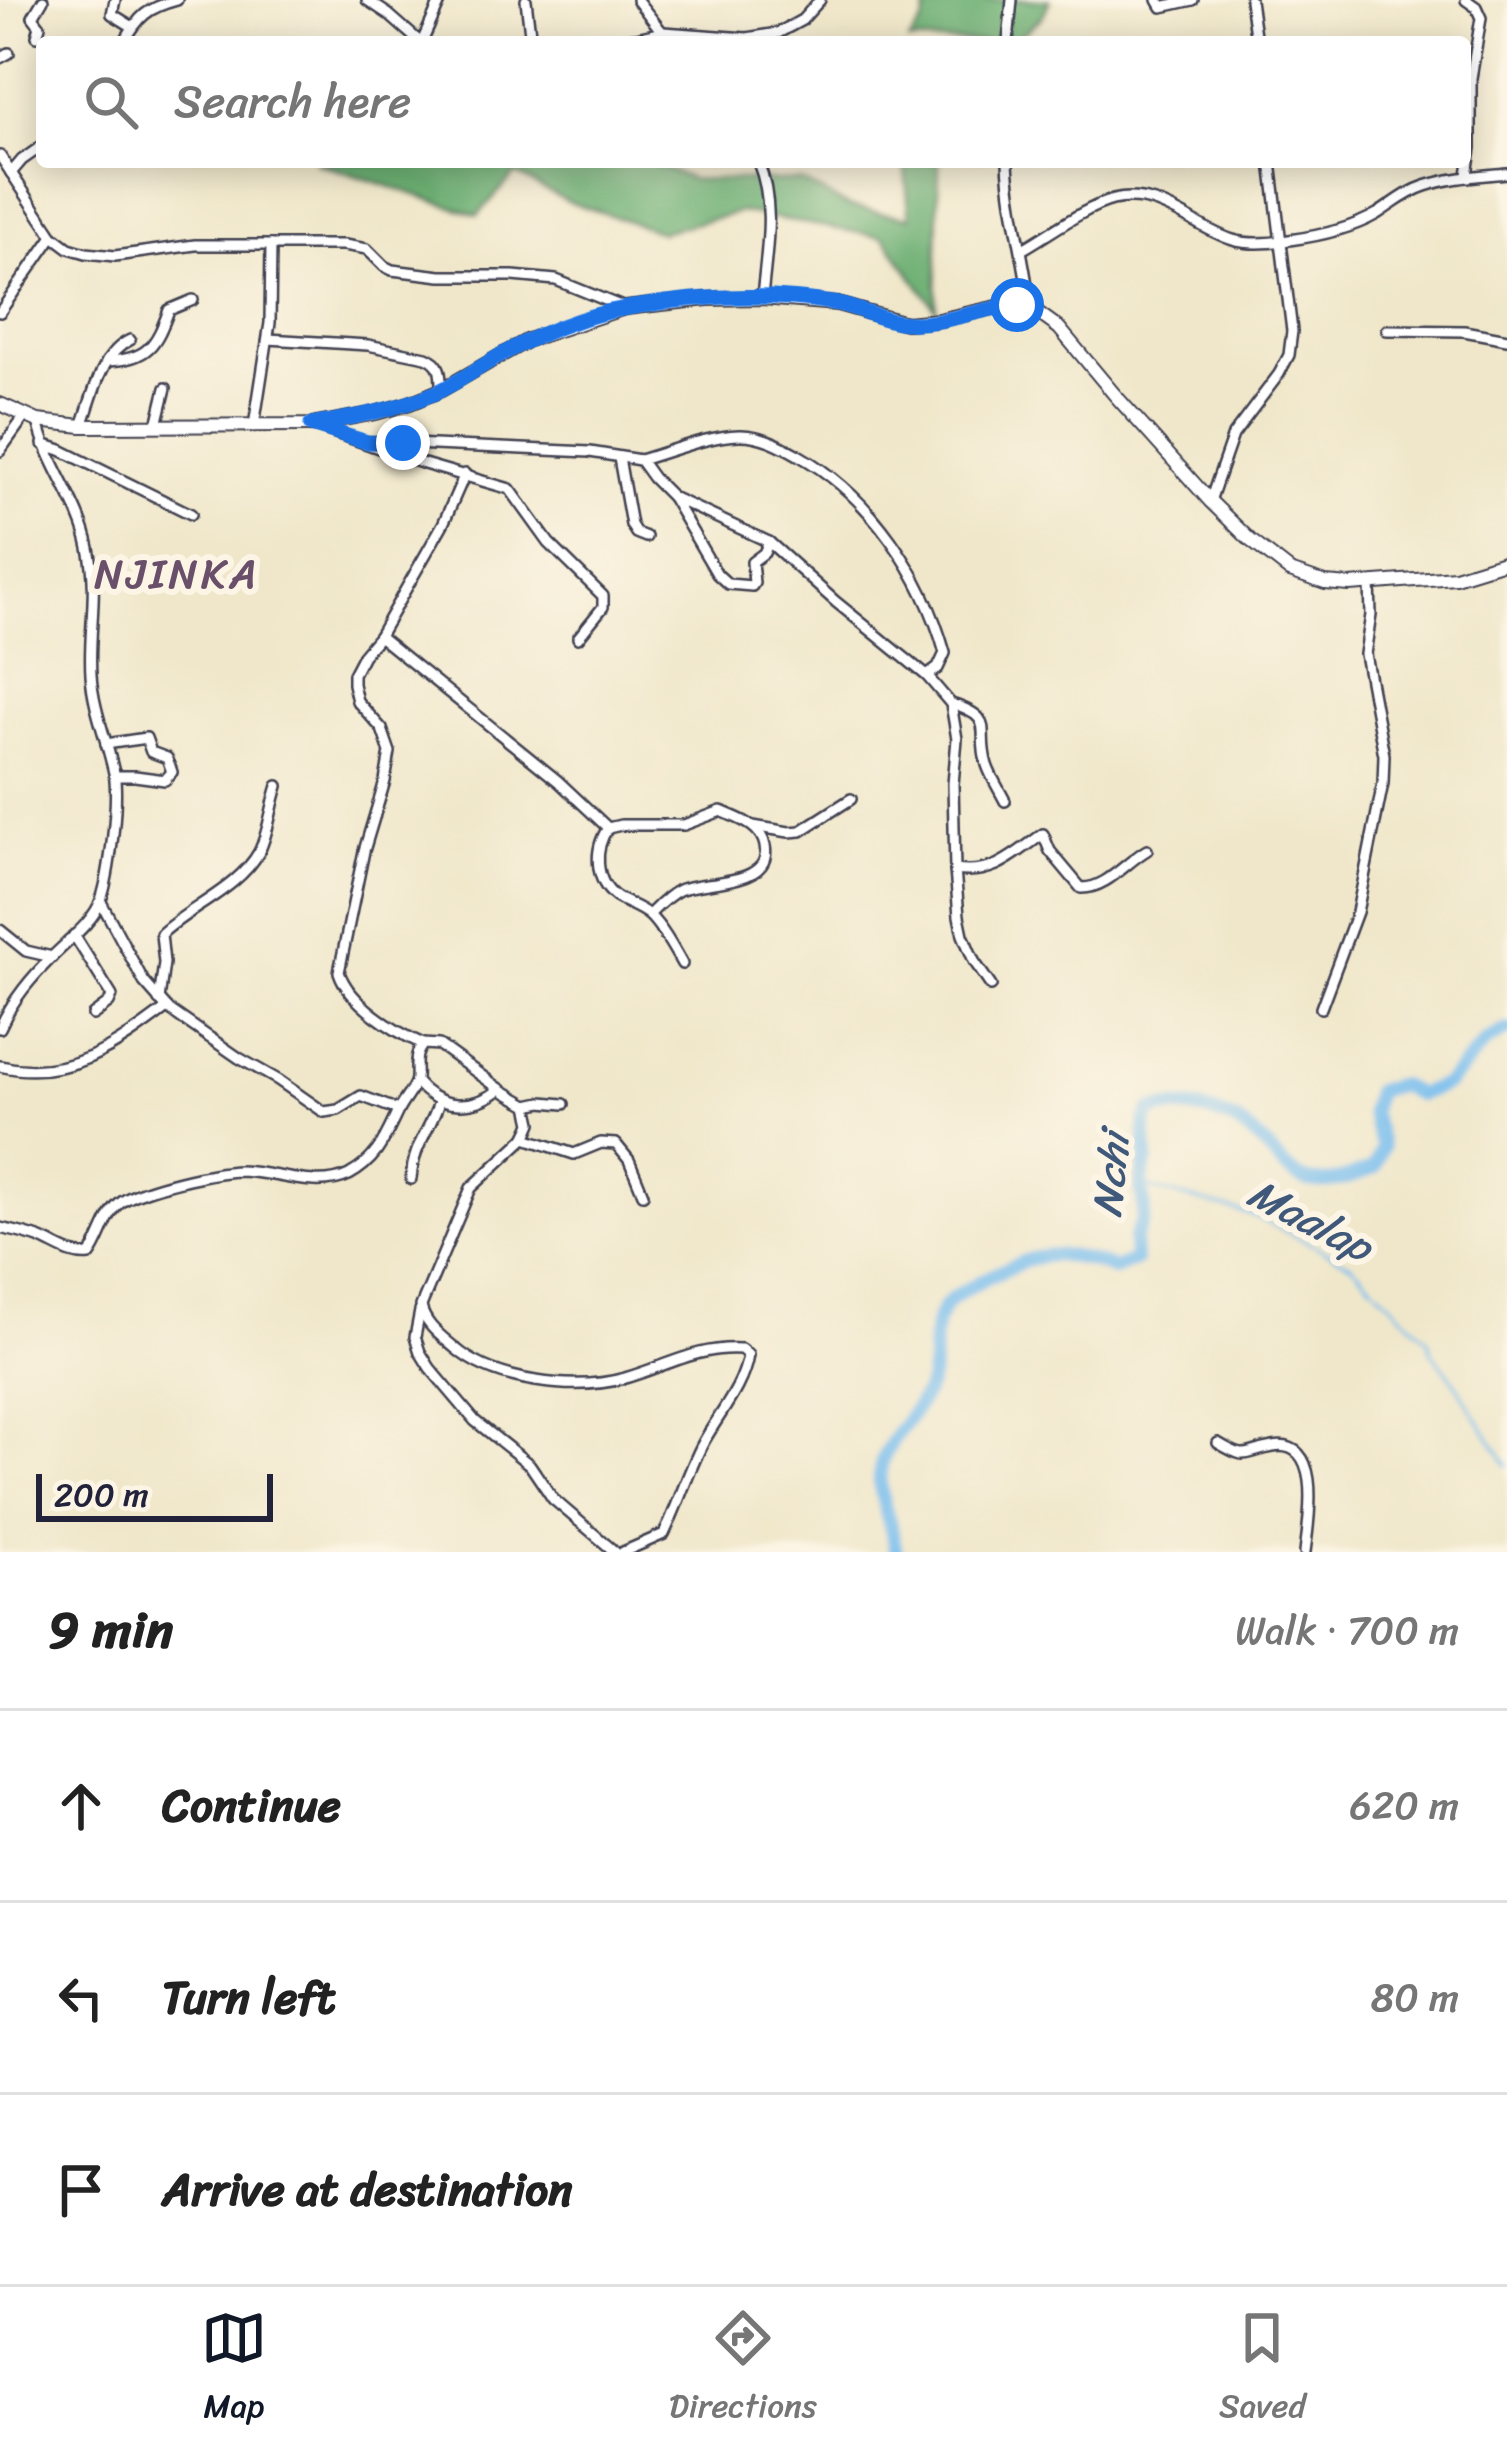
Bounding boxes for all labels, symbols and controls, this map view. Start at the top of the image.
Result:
search box [36,36,1471,168]
text: Search here [174,62,411,142]
icon: search [78,69,144,135]
route start [990,278,1044,332]
route end [376,416,430,470]
district label: NJINKA [94,537,260,611]
water label: Nchi [1070,1121,1153,1220]
water label: Maalap [1235,1157,1388,1284]
text: 200 m [54,1466,149,1524]
scale bar [36,1468,273,1521]
text: 9 min [48,1585,173,1675]
text: Walk · 700 m [1235,1596,1459,1665]
text: Continue [162,1766,341,1846]
text: 620 m [1350,1771,1459,1840]
icon: ahead [48,1773,114,1839]
text: Turn left [162,1958,335,2038]
text: 80 m [1371,1963,1459,2032]
icon: left [48,1965,114,2031]
text: Arrive at destination [162,2150,572,2230]
icon: arrive [48,2157,114,2223]
tab: Map [201,2305,267,2435]
tab: Directions [669,2305,817,2435]
tab: Saved [1219,2305,1306,2435]

